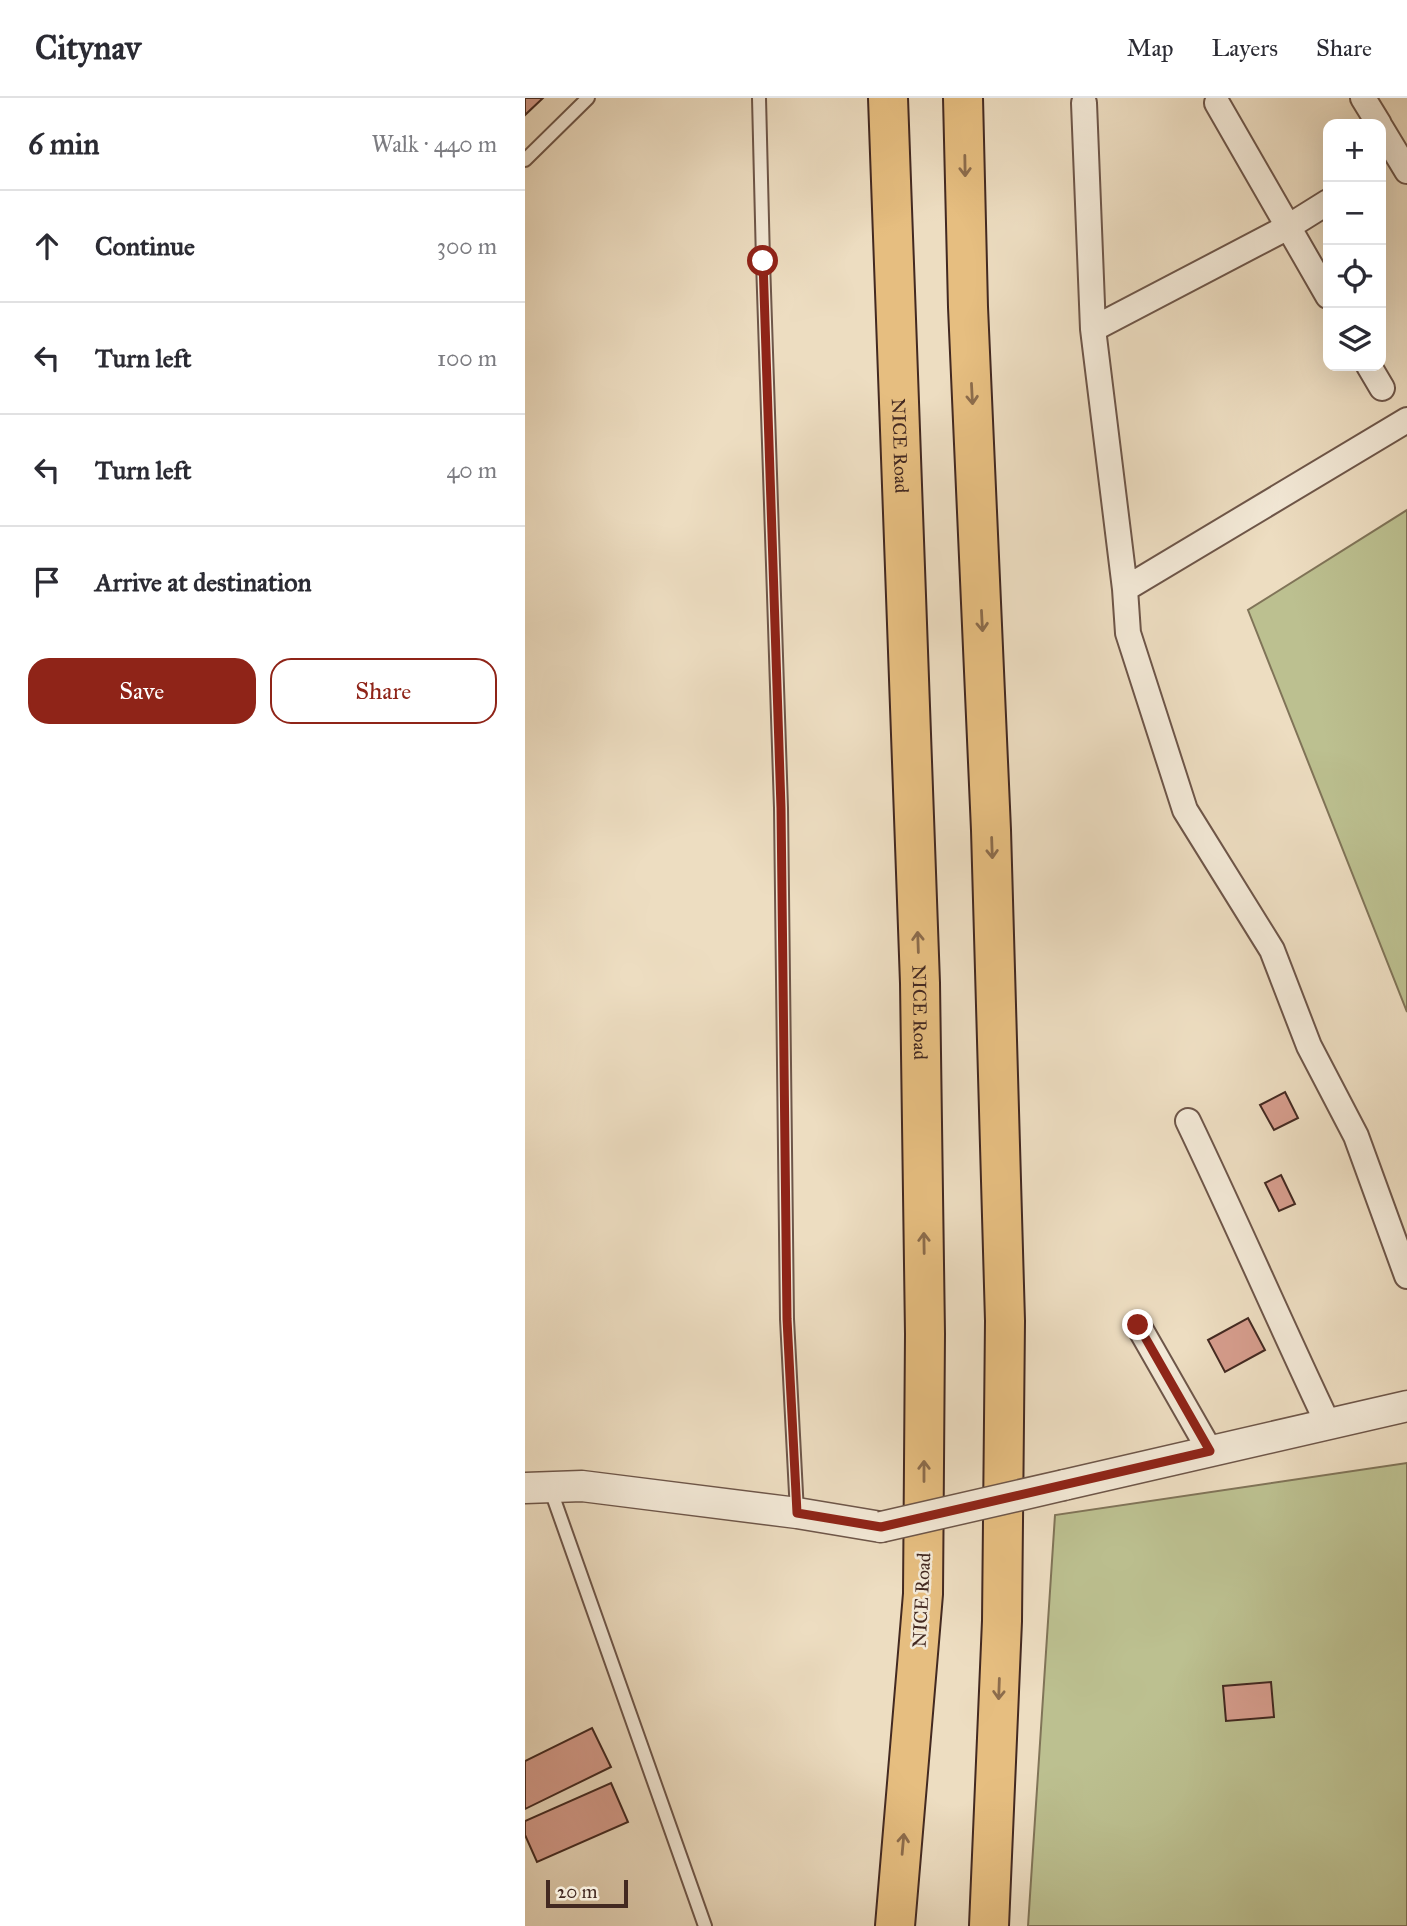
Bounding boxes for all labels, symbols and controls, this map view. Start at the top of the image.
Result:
text: Citynav [35,28,141,68]
text: Map [1127,33,1174,63]
text: Layers [1212,33,1278,63]
text: Share [1316,33,1372,63]
map controls [1323,119,1386,371]
button: + [1323,119,1386,182]
text: 6 min [28,126,100,162]
text: Walk · 440 m [371,130,497,158]
one-way arrow [958,154,972,177]
button: − [1323,182,1386,245]
icon: ahead [28,227,66,265]
text: Continue [95,230,195,262]
text: 300 m [437,232,497,260]
route start [747,245,778,276]
button: locate [1323,245,1386,308]
button: layers [1323,308,1386,371]
icon: left [28,339,66,377]
text: Turn left [95,342,191,374]
text: 100 m [437,344,497,372]
one-way arrow [966,382,979,404]
street label: NICE Road [887,398,913,494]
icon: left [28,451,66,489]
text: Turn left [95,454,191,486]
text: 40 m [447,456,497,484]
icon: arrive [28,563,66,601]
text: Arrive at destination [95,566,312,598]
one-way arrow [976,609,989,632]
button: Save [28,658,256,724]
button: Share [270,658,497,724]
one-way arrow [985,836,999,859]
one-way arrow [912,931,925,954]
street label: NICE Road [907,964,932,1061]
one-way arrow [917,1232,930,1255]
route end [1122,1309,1153,1340]
one-way arrow [917,1460,931,1483]
street label: NICE Road [908,1551,935,1648]
one-way arrow [993,1677,1006,1700]
one-way arrow [897,1834,910,1856]
scale bar [546,1877,628,1909]
text: 20 m [557,1880,598,1903]

